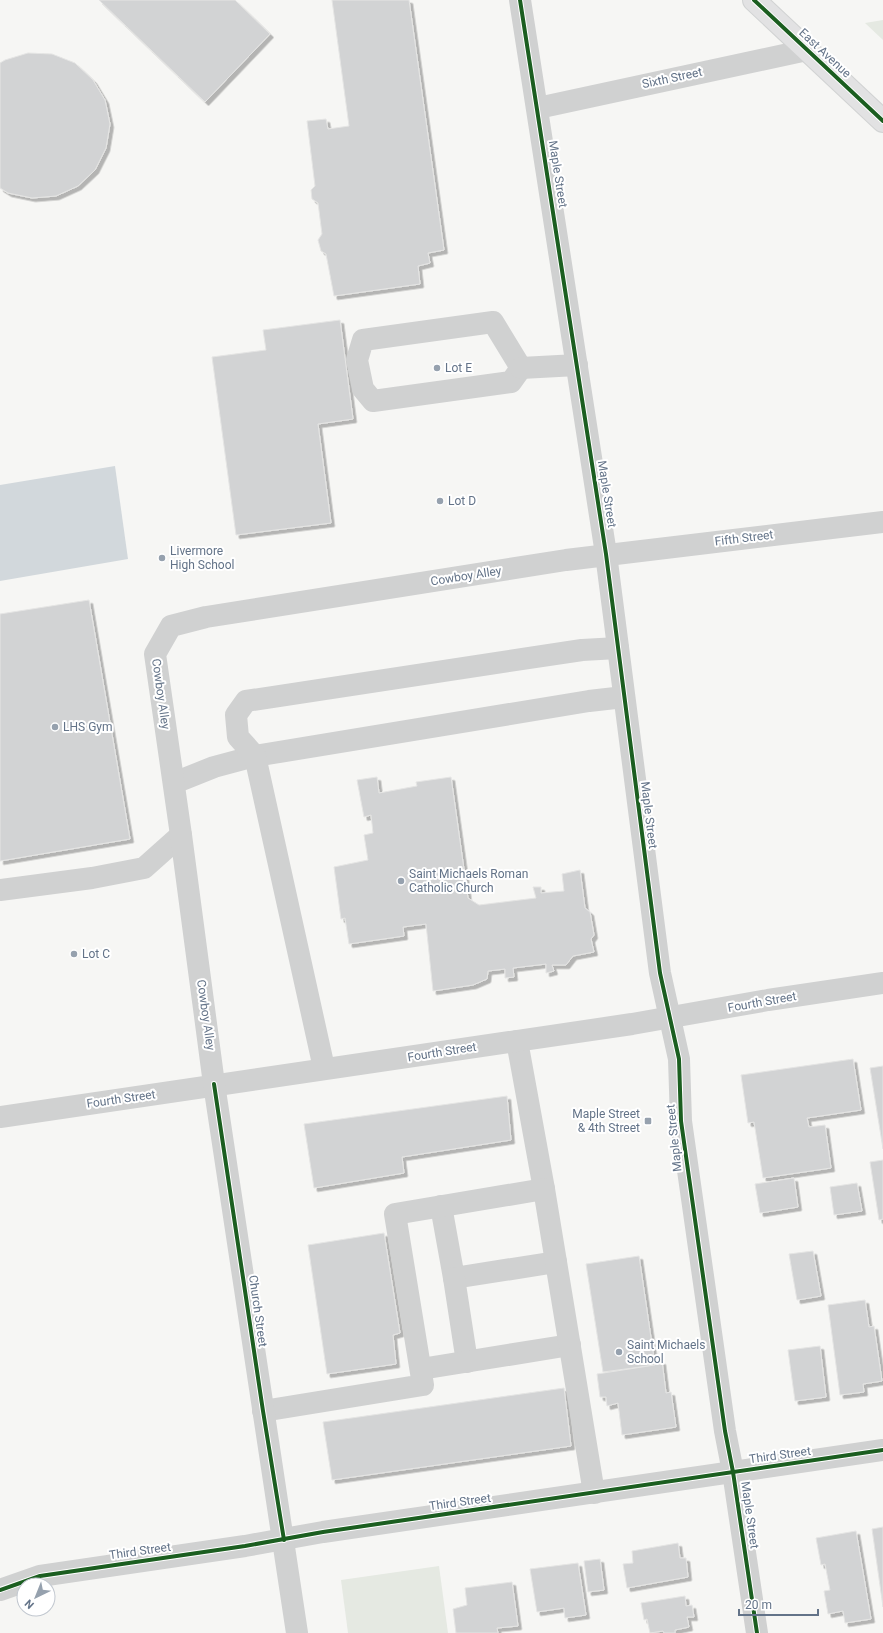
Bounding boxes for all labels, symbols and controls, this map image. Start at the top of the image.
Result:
street label: East Avenue [796,25,854,81]
street label: Sixth Street [641,65,703,91]
street label: Maple Street [546,139,570,209]
place label: Lot E [445,361,472,375]
marker: Lot E [432,363,442,373]
street label: Maple Street [595,459,619,529]
place label: Lot D [448,494,476,508]
marker: Lot D [435,496,445,506]
street label: Fifth Street [714,527,774,549]
place label: Livermore High School [170,544,234,572]
marker: Livermore High School [157,553,167,563]
street label: Cowboy Alley [430,563,503,589]
street label: Cowboy Alley [149,658,173,731]
place label: LHS Gym [63,720,113,734]
marker: LHS Gym [50,722,60,732]
street label: Maple Street [638,781,660,849]
place label: Saint Michaels Roman Catholic Church [409,867,528,895]
marker: Saint Michaels Roman Catholic Church [396,876,406,886]
place label: Lot C [82,947,110,961]
marker: Lot C [69,949,79,959]
street label: Cowboy Alley [194,979,218,1052]
street label: Fourth Street [727,989,798,1015]
street label: Fourth Street [407,1040,477,1064]
street label: Fourth Street [86,1087,156,1111]
street label: Maple Street [663,1104,684,1172]
place label: Maple Street & 4th Street [572,1107,640,1135]
marker: Maple Street & 4th Street [643,1116,653,1126]
street label: Church Street [246,1274,270,1348]
place label: Saint Michaels School [627,1338,705,1366]
marker: Saint Michaels School [614,1347,624,1357]
street label: Third Street [748,1444,812,1466]
street label: Maple Street [738,1481,762,1550]
street label: Third Street [428,1491,492,1513]
street label: Third Street [108,1540,172,1562]
north arrow [16,1577,56,1617]
scale bar [739,1591,818,1617]
text: N [22,1596,37,1611]
text: 20 m [745,1598,772,1612]

